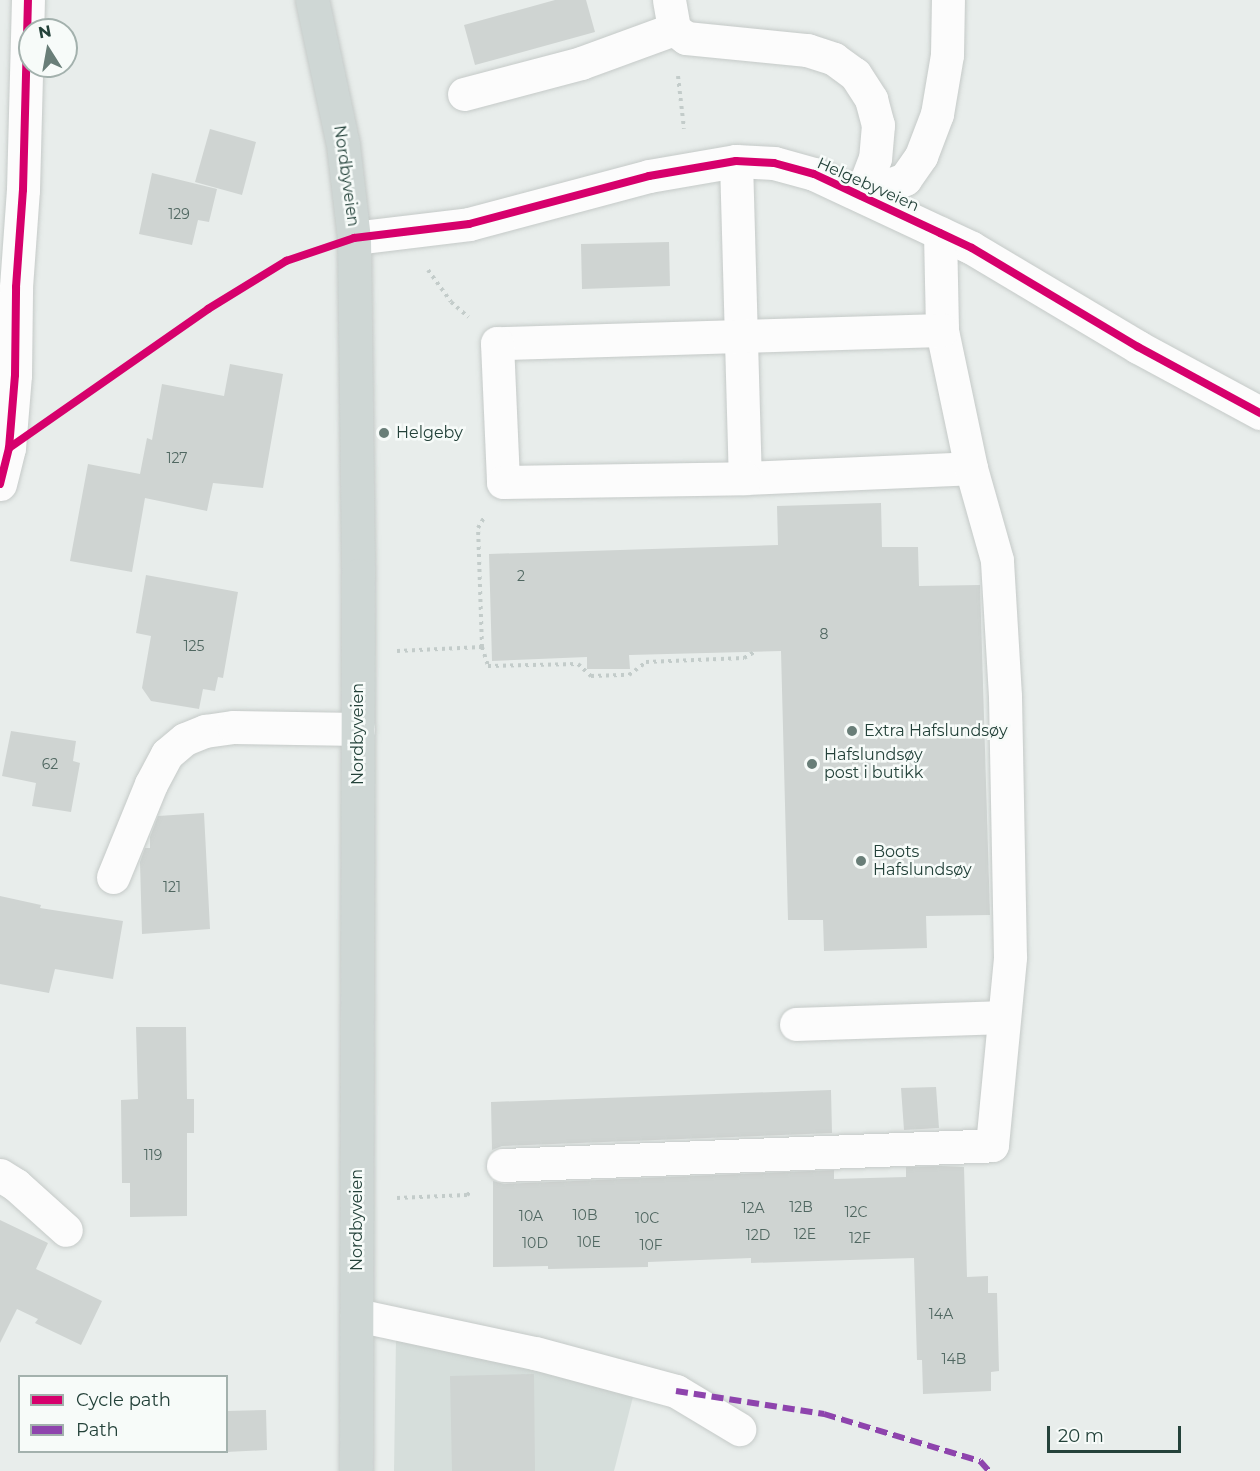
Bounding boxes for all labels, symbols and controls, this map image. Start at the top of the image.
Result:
north arrow [18,18,78,78]
text: N [37,21,53,42]
street label: Nordbyveien [329,124,363,228]
street label: Helgebyveien [814,154,922,216]
house number: 129 [168,206,190,222]
place label: Helgeby [396,423,463,443]
marker: Helgeby [377,426,391,440]
house number: 127 [166,450,188,466]
house number: 2 [517,568,525,584]
house number: 8 [820,626,828,642]
house number: 125 [184,638,204,654]
street label: Nordbyveien [348,683,368,785]
place label: Extra Hafslundsøy [864,721,1008,741]
marker: Extra Hafslundsøy [845,724,859,738]
place label: Hafslundsøy post i butikk [824,745,923,783]
house number: 62 [42,756,58,772]
marker: Hafslundsøy post i butikk [805,757,819,771]
place label: Boots Hafslundsøy [873,842,972,880]
marker: Boots Hafslundsøy [854,854,868,868]
house number: 121 [163,879,181,895]
house number: 119 [144,1147,162,1163]
street label: Nordbyveien [347,1169,367,1271]
house number: 12B [789,1199,813,1215]
house number: 12A [741,1200,765,1216]
house number: 12C [845,1204,867,1220]
house number: 10B [573,1207,597,1223]
house number: 10A [519,1208,543,1224]
house number: 10C [635,1210,659,1226]
house number: 12E [794,1226,816,1242]
house number: 12D [746,1227,770,1243]
house number: 12F [849,1230,871,1246]
house number: 10E [577,1234,601,1250]
house number: 10D [522,1235,548,1251]
house number: 10F [639,1237,663,1253]
house number: 14A [929,1306,953,1322]
house number: 14B [942,1351,966,1367]
legend [18,1375,228,1453]
text: Cycle path [76,1389,171,1411]
scale bar [1050,1414,1184,1452]
text: Path [76,1419,119,1441]
text: 20 m [1058,1425,1104,1447]

